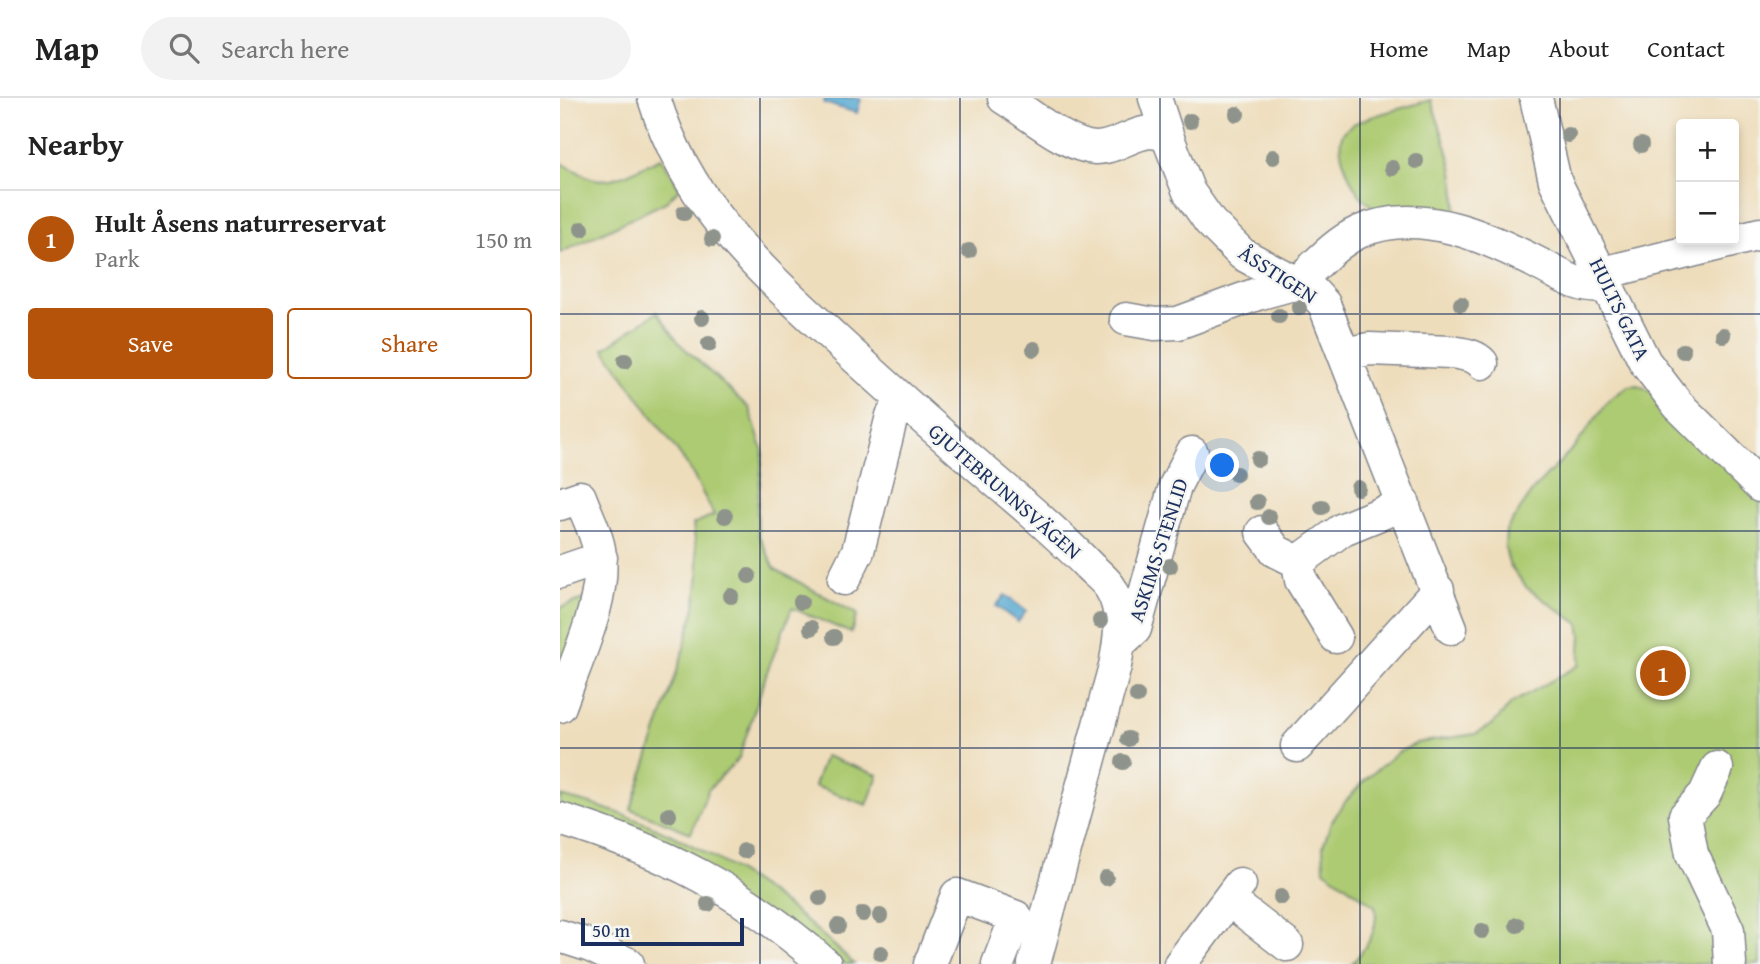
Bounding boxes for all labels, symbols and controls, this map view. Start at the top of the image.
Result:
search box [141,17,631,80]
text: Map [35,24,99,72]
icon: search [165,29,203,67]
text: Search here [221,29,349,68]
text: Home [1370,31,1429,66]
text: Map [1467,31,1511,66]
text: About [1549,31,1609,66]
text: Contact [1647,31,1725,66]
map controls [1676,119,1739,245]
button: + [1676,119,1739,182]
text: Nearby [28,122,124,166]
button: − [1676,182,1739,245]
text: Hult Åsens naturreservat [95,203,386,242]
text: 1 [45,223,57,256]
text: 150 m [475,223,532,256]
street label: ÅSSTIGEN [1233,237,1324,311]
text: Park [95,242,139,275]
street label: HULTS GATA [1582,252,1658,366]
button: Save [28,308,273,379]
button: Share [287,308,532,379]
street label: GJUTEBRUNNSVÄGEN [922,416,1089,567]
your location [1205,448,1239,482]
street label: ASKIMS STENLID [1120,474,1196,626]
pin: 1 [1640,647,1686,699]
scale bar [581,915,744,947]
text: 50 m [592,916,630,944]

